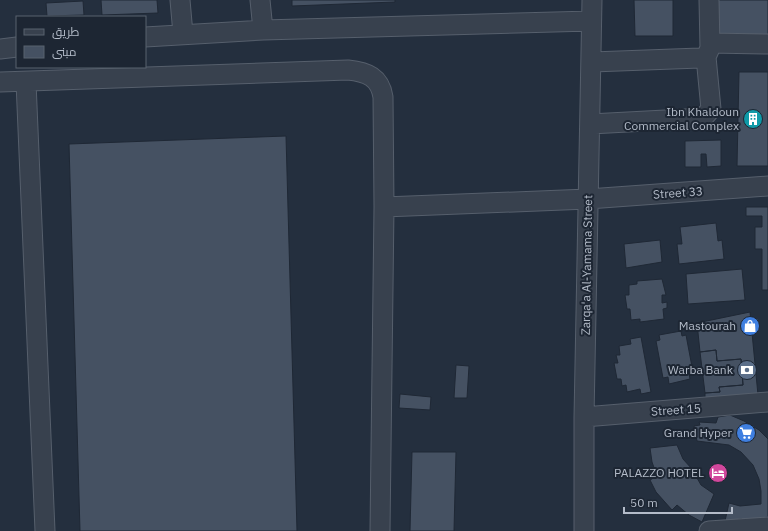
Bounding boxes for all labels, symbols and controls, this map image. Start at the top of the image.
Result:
legend [16,16,146,68]
text: طريق [52,24,80,39]
text: مبنى [52,44,77,59]
place label: Ibn Khaldoun Commercial Complex [624,104,739,133]
building icon: Ibn Khaldoun Commercial Complex [742,108,764,130]
street label: Street 33 [652,183,704,202]
street label: Zarqa'a Al-Yamama Street [578,195,595,335]
shop icon: Mastourah [739,315,761,337]
place label: Mastourah [679,318,736,333]
bank icon: Warba Bank [736,359,758,381]
place label: Warba Bank [668,362,734,377]
street label: Street 15 [650,400,702,419]
supermarket icon: Grand Hyper [735,422,757,444]
place label: Grand Hyper [664,425,733,440]
hotel icon: PALAZZO HOTEL [707,462,729,484]
place label: PALAZZO HOTEL [614,465,704,480]
scale bar [624,489,732,515]
text: 50 m [630,495,658,510]

